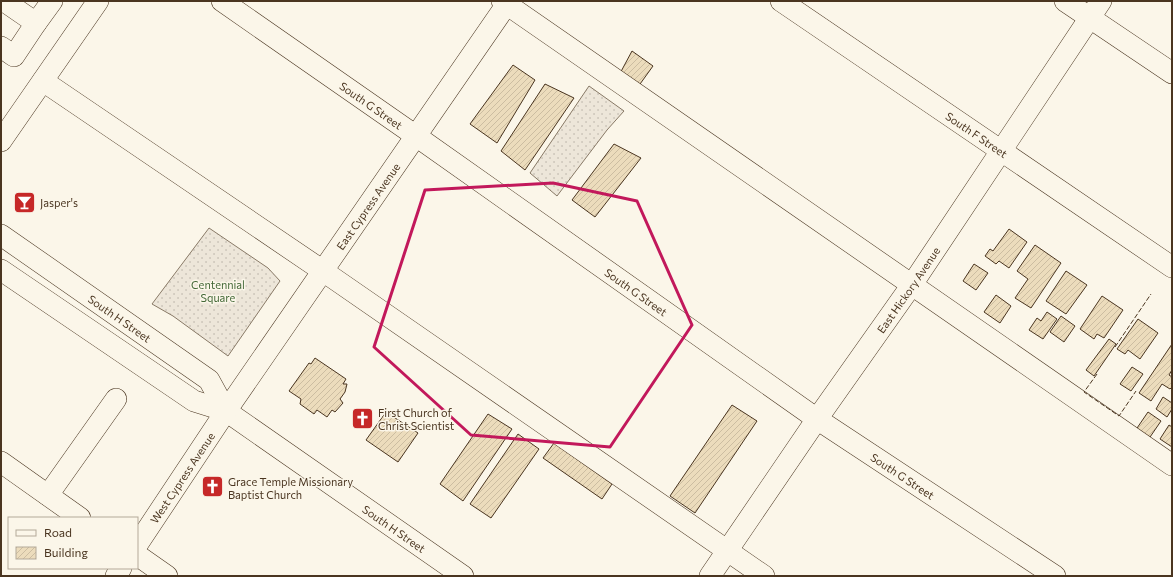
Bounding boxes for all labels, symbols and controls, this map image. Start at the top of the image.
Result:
street label: South G Street [338,79,406,132]
street label: South F Street [944,109,1011,160]
street label: East Cypress Avenue [333,160,402,252]
bar icon: Jasper's [12,189,38,215]
place label: Jasper's [40,196,78,210]
street label: East Hickory Avenue [874,244,942,335]
street label: South G Street [603,265,670,318]
park label: Centennial Square [191,278,245,304]
street label: South H Street [86,292,154,345]
church icon: First Church of Christ Scientist [349,405,375,431]
place label: First Church of Christ Scientist [378,406,455,432]
street label: West Cypress Avenue [147,430,217,525]
street label: South G Street [869,450,937,502]
church icon: Grace Temple Missionary Baptist Church [199,474,225,500]
place label: Grace Temple Missionary Baptist Church [228,475,353,501]
street label: South H Street [360,502,429,555]
legend [8,517,138,569]
text: Road [44,525,72,539]
text: Building [44,545,88,559]

